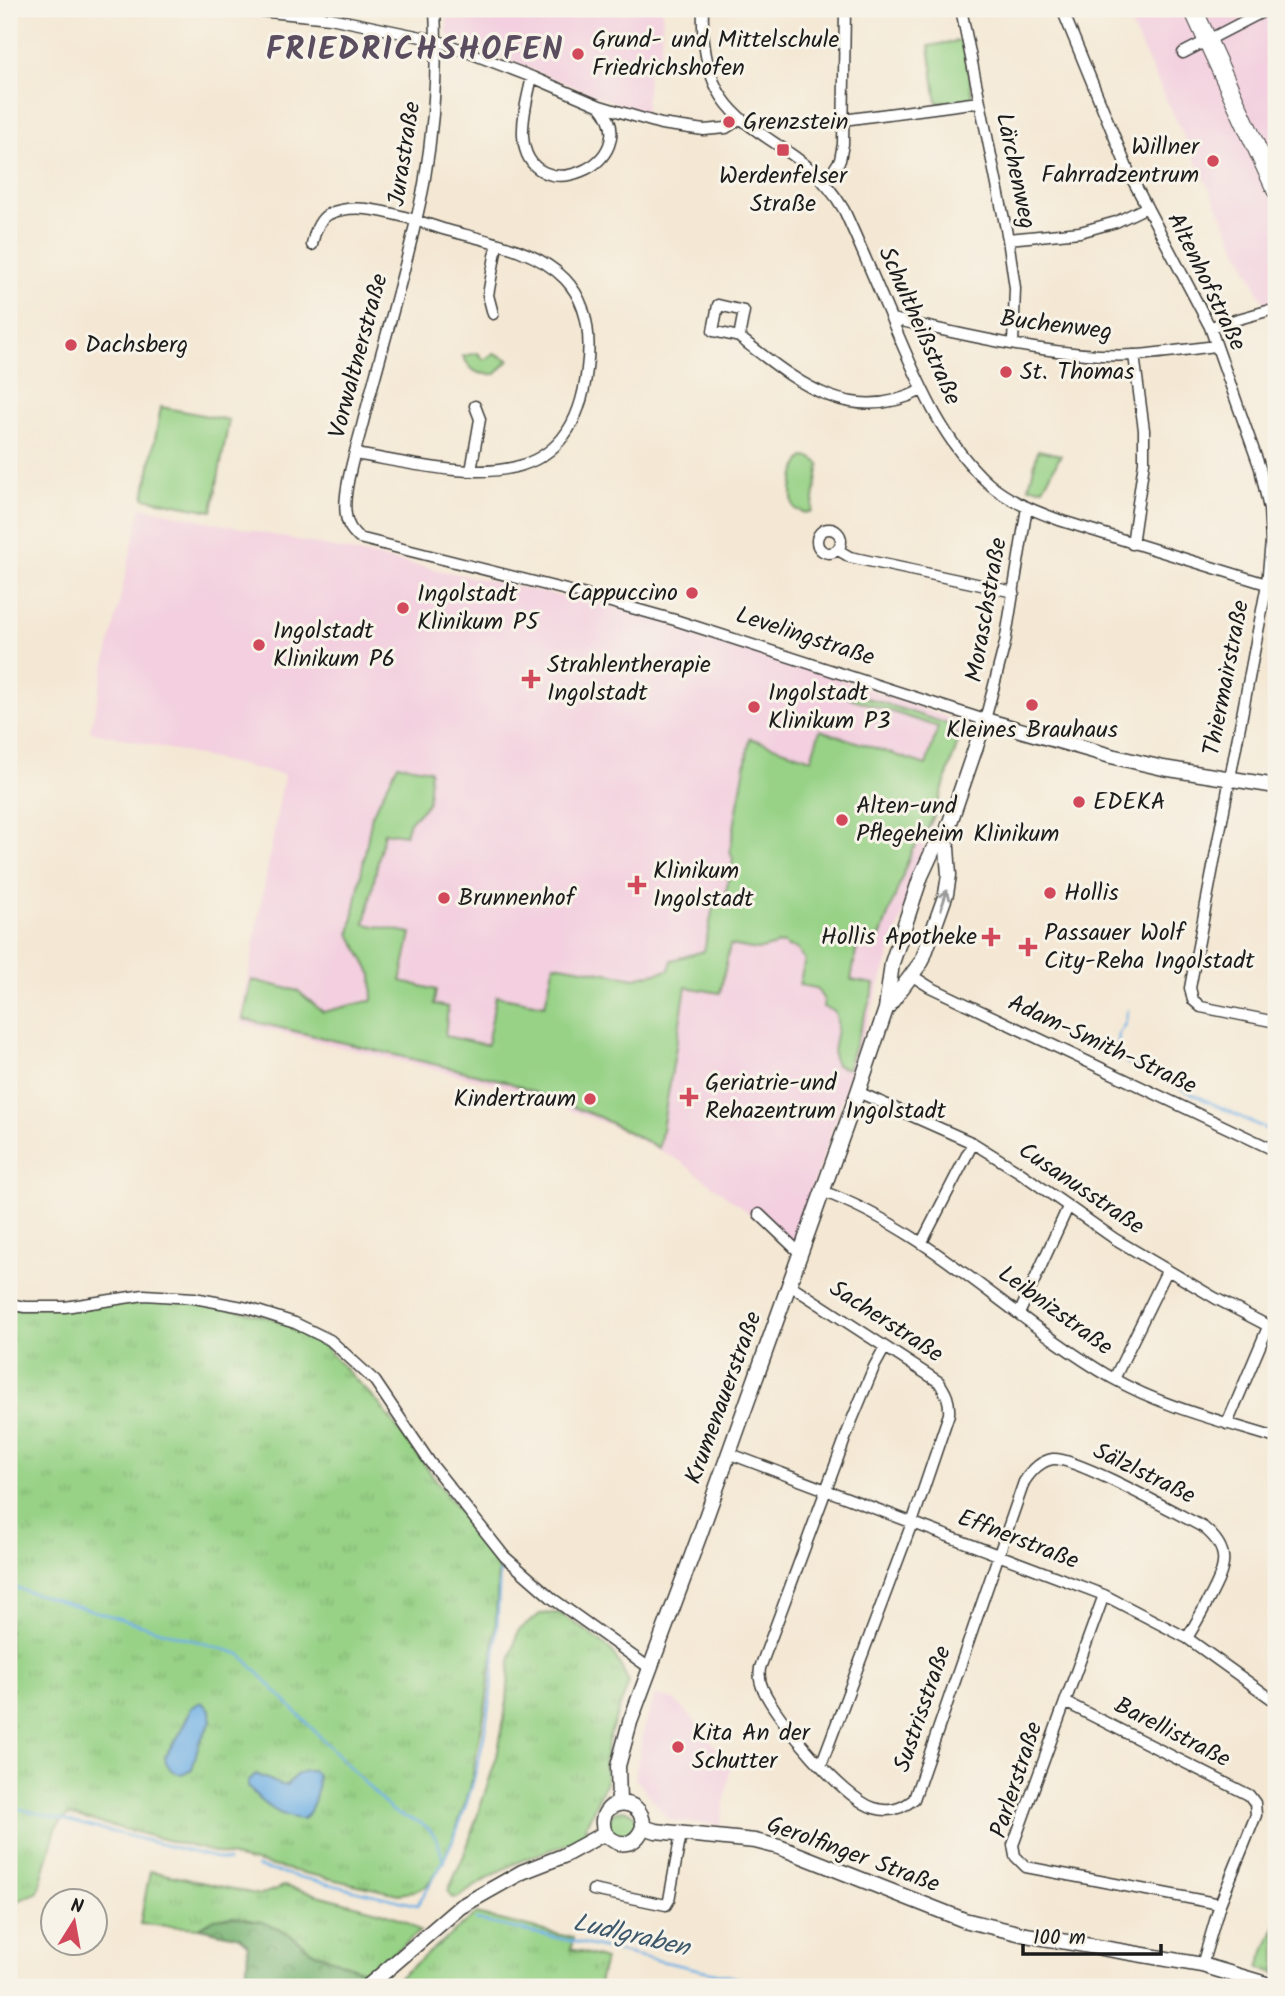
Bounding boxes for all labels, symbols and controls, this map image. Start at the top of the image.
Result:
place label: Grund- und Mittelschule Friedrichshofen [592,21,840,88]
district label: FRIEDRICHSHOFEN [266,25,564,76]
marker: Grund- und Mittelschule Friedrichshofen [570,46,586,62]
street label: Jurastraße [377,99,433,209]
place label: Grenzstein [743,103,849,142]
street label: Lärchenweg [984,109,1046,233]
marker: Grenzstein [721,114,737,130]
place label: Willner Fahrradzentrum [1041,128,1201,195]
marker: Werdenfelser Straße [775,142,791,158]
marker: Willner Fahrradzentrum [1205,153,1221,169]
place label: Werdenfelser Straße [719,157,849,224]
street label: Altenhofstraße [1156,206,1256,358]
street label: Schultheißstraße [867,240,971,412]
street label: Vorwaltnerstraße [318,269,400,443]
street label: Buchenweg [998,300,1114,352]
place label: Dachsberg [85,326,188,365]
marker: Dachsberg [63,337,79,353]
place label: St. Thomas [1020,353,1135,392]
marker: St. Thomas [998,364,1014,380]
street label: Moraschstraße [955,534,1019,685]
place label: Cappuccino [567,574,678,613]
place label: Ingolstadt Klinikum P5 [417,575,541,642]
marker: Cappuccino [684,585,700,601]
street label: Levelingstraße [730,596,880,678]
street label: Thiermairstraße [1193,597,1261,759]
marker: Ingolstadt Klinikum P5 [395,600,411,616]
place label: Ingolstadt Klinikum P6 [273,612,395,679]
marker: Ingolstadt Klinikum P6 [251,637,267,653]
place label: Strahlentherapie Ingolstadt [547,646,711,713]
marker: Strahlentherapie Ingolstadt [521,669,541,689]
place label: Ingolstadt Klinikum P3 [768,674,891,741]
marker: Kleines Brauhaus [1024,697,1040,713]
marker: Ingolstadt Klinikum P3 [746,699,762,715]
place label: Kleines Brauhaus [946,711,1118,750]
place label: EDEKA [1093,783,1165,822]
place label: Alten-und Pflegeheim Klinikum [856,787,1059,854]
marker: EDEKA [1071,794,1087,810]
marker: Alten-und Pflegeheim Klinikum [834,812,850,828]
place label: Klinikum Ingolstadt [653,852,754,919]
place label: Hollis [1064,874,1119,913]
marker: Klinikum Ingolstadt [627,875,647,895]
place label: Brunnenhof [458,879,578,918]
marker: Hollis [1042,885,1058,901]
marker: Brunnenhof [436,890,452,906]
one-way arrow [938,890,951,912]
place label: Passauer Wolf City-Reha Ingolstadt [1044,914,1255,981]
place label: Hollis Apotheke [821,918,977,957]
marker: Hollis Apotheke [983,929,999,945]
marker: Passauer Wolf City-Reha Ingolstadt [1018,937,1038,957]
street label: Adam-Smith-Straße [1001,984,1203,1106]
place label: Geriatrie-und Rehazentrum Ingolstadt [705,1064,947,1131]
place label: Kindertraum [453,1080,576,1119]
marker: Geriatrie-und Rehazentrum Ingolstadt [679,1087,699,1107]
marker: Kindertraum [582,1091,598,1107]
street label: Cusanusstraße [1010,1132,1152,1246]
street label: Leibnizstraße [989,1256,1121,1367]
street label: Sacherstraße [821,1270,951,1374]
street label: Krumenauerstraße [675,1306,773,1490]
street label: Sälzlstraße [1086,1432,1202,1516]
street label: Effnerstraße [952,1499,1085,1581]
street label: Sustrisstraße [883,1640,963,1777]
street label: Barellistraße [1107,1687,1237,1779]
place label: Kita An der Schutter [692,1714,812,1781]
street label: Parlerstraße [980,1717,1054,1843]
marker: Kita An der Schutter [670,1739,686,1755]
street label: Gerolfinger Straße [761,1806,945,1904]
north arrow [38,1888,108,1958]
text: N [68,1891,86,1923]
water label: Ludlgraben [569,1902,695,1970]
scale bar [1023,1912,1161,1956]
text: 100 m [1033,1922,1086,1955]

